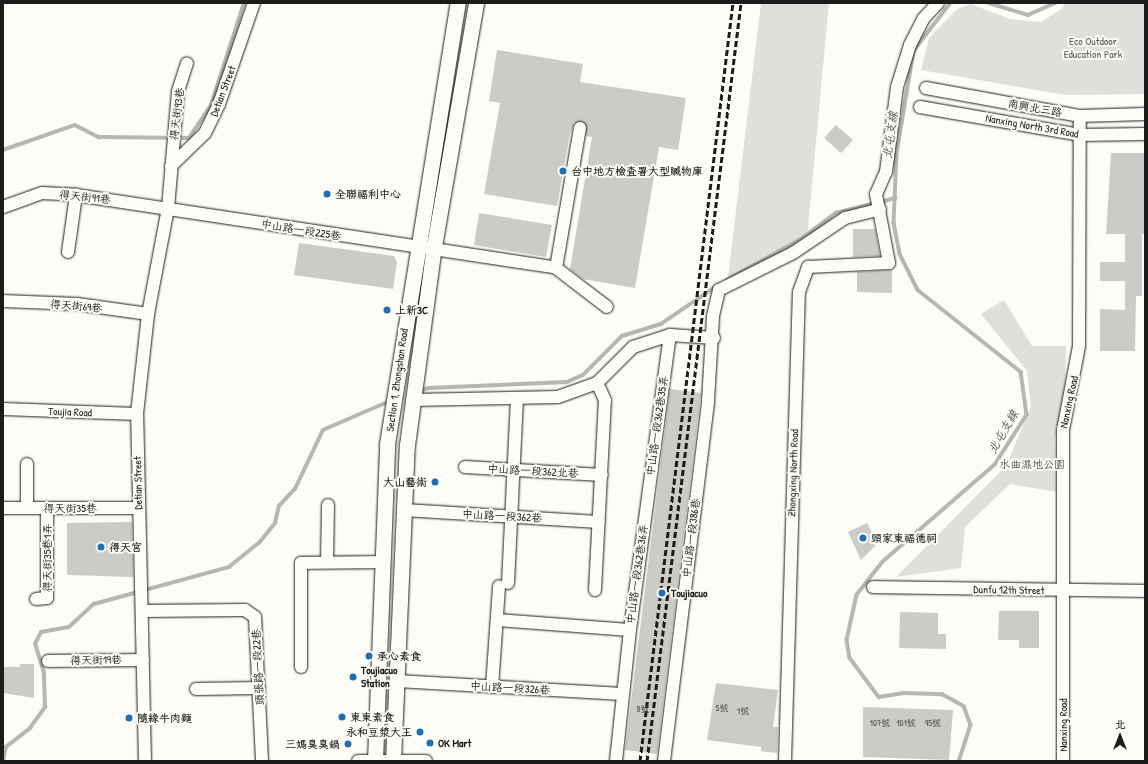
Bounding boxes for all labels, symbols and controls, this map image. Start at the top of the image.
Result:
park label: Eco Outdoor Education Park [1064,35,1122,61]
street label: Detian Street [207,64,239,118]
street label: 得天街93巷 [167,87,187,141]
street label: 南興北三路 [1007,97,1063,119]
water label: 北屯支線 [880,110,900,160]
street label: Nanxing North 3rd Road [984,111,1080,141]
place label: 台中地方檢查署大型贓物庫 [571,164,703,178]
marker: 台中地方檢查署大型贓物庫 [558,166,568,176]
place label: 全聯福利中心 [335,187,401,201]
street label: 得天街91巷 [58,188,112,206]
marker: 全聯福利中心 [322,189,332,199]
street label: 中山路一段225巷 [260,217,342,243]
street label: 得天街69巷 [49,297,103,315]
place label: 上新3C [395,303,428,317]
marker: 上新3C [382,305,392,315]
street label: Section 1, Zhongshan Road [383,328,411,432]
street label: 中山路一段362巷35弄 [643,375,671,477]
street label: Nanxing Road [1057,375,1081,429]
street label: Toujia Road [48,405,92,419]
water label: 北屯支線 [985,408,1021,456]
street label: Zhongxing North Road [785,429,801,517]
street label: Detian Street [131,456,145,510]
park label: 水曲濕地公園 [999,457,1065,471]
street label: 中山路一段362北巷 [487,462,579,480]
place label: 大山藝術 [383,475,427,489]
marker: 大山藝術 [430,477,440,487]
street label: 中山路一段386巷 [680,497,702,579]
street label: 得天街35巷 [43,501,97,515]
street label: 中山路一段362巷 [461,507,543,525]
street label: 中山路一段362巷36弄 [623,523,651,625]
street label: 得天街35巷1弄 [40,524,54,592]
place label: 頭家東福德祠 [871,531,937,545]
marker: 頭家東福德祠 [858,533,868,543]
place label: 得天宮 [109,540,142,554]
marker: 得天宮 [96,542,106,552]
street label: Dunfu 12th Street [973,583,1045,597]
place label: Toujiacuo [671,586,707,600]
marker: Toujiacuo [656,587,668,599]
street label: 頭張路一段22巷 [249,629,267,705]
place label: 承心素食 [377,649,421,663]
marker: 承心素食 [364,651,374,661]
street label: 得天街19巷 [70,653,122,667]
place label: Toujiacuo Station [361,664,397,690]
marker: Toujiacuo Station [348,672,358,682]
street label: 中山路一段326巷 [469,679,551,697]
street label: Nanxing Road [1056,699,1070,751]
house number: 5號 [716,703,728,713]
house number: 8號 [637,704,649,714]
house number: 1號 [737,706,749,716]
place label: 東東素食 [350,710,394,724]
place label: 隨緣牛肉麵 [137,711,192,725]
marker: 東東素食 [337,712,347,722]
marker: 隨緣牛肉麵 [124,713,134,723]
north arrow [1100,716,1140,756]
text: 北 [1115,717,1126,731]
house number: 107號 [870,718,890,728]
house number: 101號 [896,718,916,728]
house number: 95號 [925,718,941,728]
place label: 永和豆漿大王 [346,725,412,739]
marker: 永和豆漿大王 [415,727,425,737]
place label: OK Mart [438,736,471,750]
place label: 三媽臭臭鍋 [285,737,340,751]
marker: OK Mart [425,738,435,748]
marker: 三媽臭臭鍋 [343,739,353,749]

